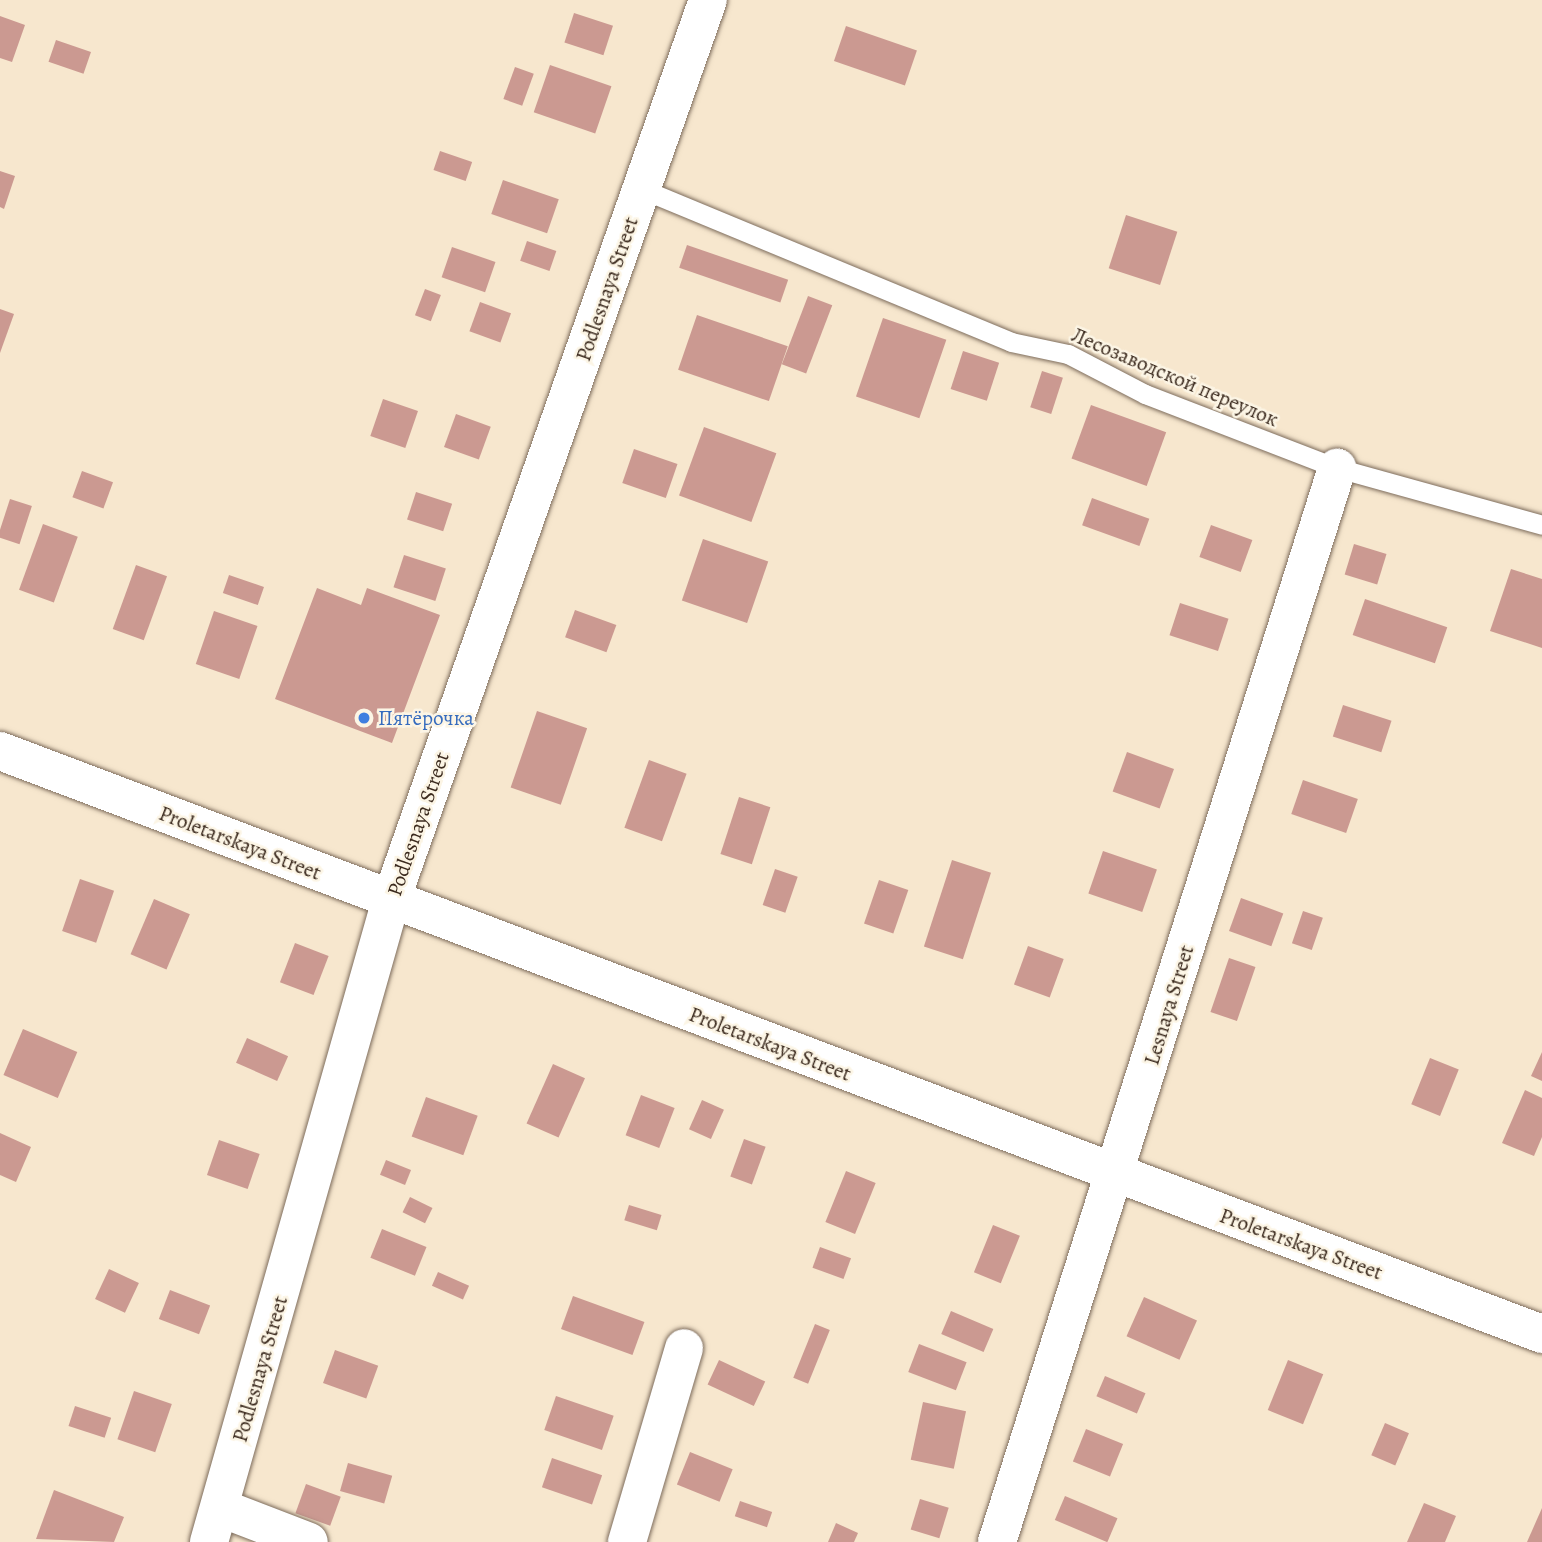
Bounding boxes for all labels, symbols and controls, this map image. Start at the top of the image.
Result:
street label: Podlesnaya Street [571,214,643,364]
street label: Лесозаводской переулок [1068,322,1282,432]
place label: Пятёрочка [378,705,474,731]
marker: Пятёрочка [356,710,372,726]
street label: Podlesnaya Street [382,749,454,899]
street label: Proletarskaya Street [155,801,325,885]
street label: Lesnaya Street [1139,942,1199,1068]
street label: Proletarskaya Street [685,1002,855,1086]
street label: Proletarskaya Street [1216,1203,1386,1285]
street label: Podlesnaya Street [227,1293,293,1445]

